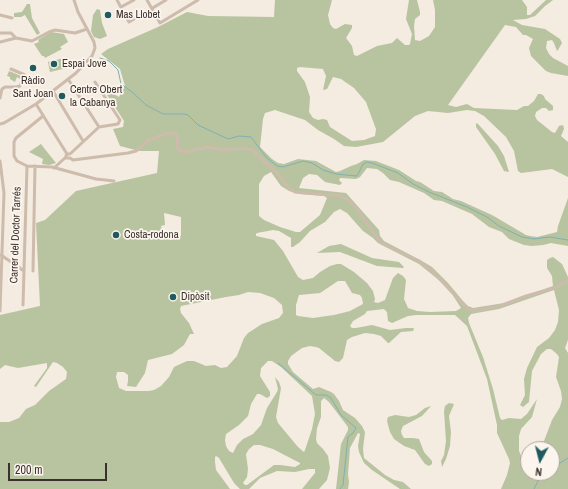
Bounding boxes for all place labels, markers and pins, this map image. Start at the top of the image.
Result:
place label: Mas Llobet [116,8,160,22]
marker: Mas Llobet [103,10,113,20]
place label: Espai Jove [62,57,107,71]
marker: Espai Jove [49,59,59,69]
marker: Ràdio Sant Joan [28,63,38,73]
place label: Ràdio Sant Joan [13,74,53,100]
place label: Centre Obert la Cabanya [70,83,122,109]
marker: Centre Obert la Cabanya [57,91,67,101]
place label: Costa-rodona [124,228,179,242]
marker: Costa-rodona [111,230,121,240]
place label: Dipòsit [181,290,210,304]
marker: Dipòsit [168,292,178,302]

